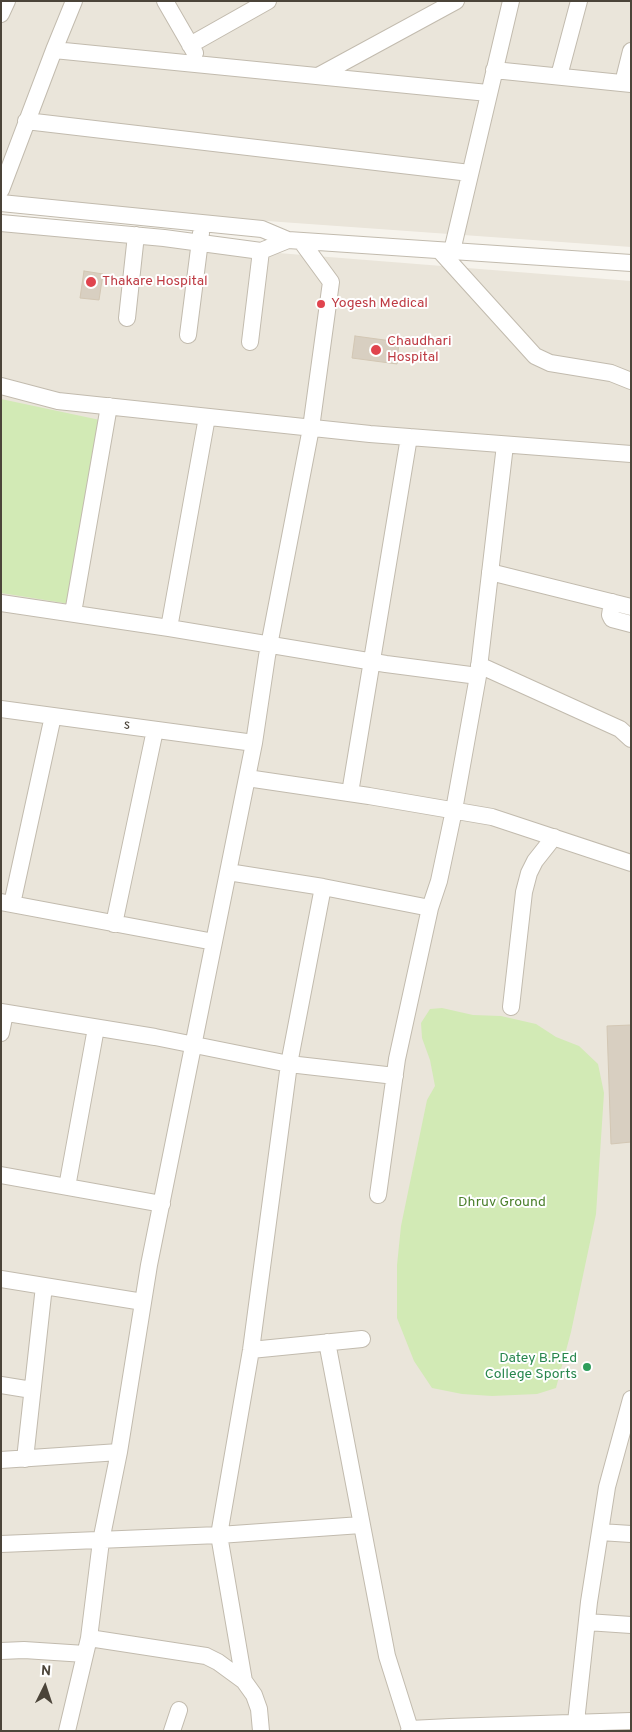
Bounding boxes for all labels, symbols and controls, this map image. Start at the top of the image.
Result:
place label: Thakare Hospital [102,274,208,290]
marker: Thakare Hospital [84,275,98,289]
place label: Yogesh Medical [331,296,428,312]
marker: Yogesh Medical [315,298,327,310]
place label: Chaudhari Hospital [387,334,451,367]
marker: Chaudhari Hospital [369,343,383,357]
street label: s [123,717,131,735]
park label: Dhruv Ground [458,1195,546,1211]
place label: Datey B.P.Ed College Sports [485,1351,577,1384]
marker: Datey B.P.Ed College Sports [581,1361,593,1373]
north arrow [20,1662,70,1712]
text: N [40,1663,52,1680]

